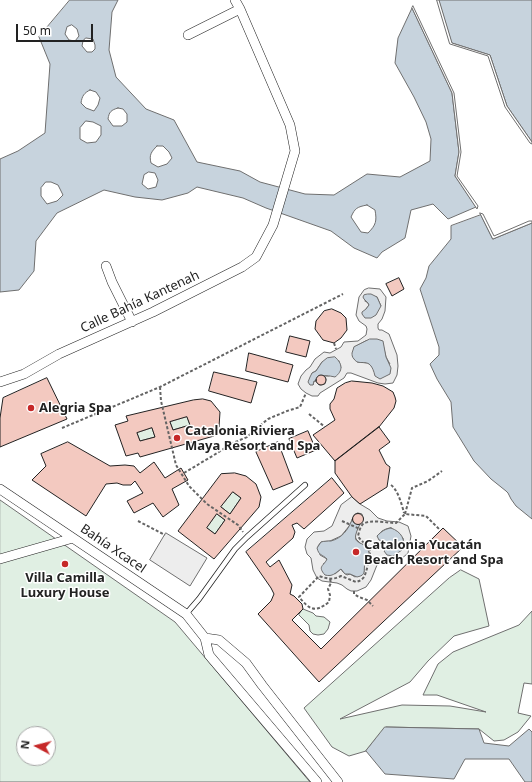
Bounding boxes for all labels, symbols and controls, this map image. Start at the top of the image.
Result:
scale bar [18,16,95,42]
text: 50 m [23,22,51,39]
street label: Calle Bahía Kantenah [78,268,202,336]
place label: Alegria Spa [39,400,112,416]
marker: Alegria Spa [26,403,36,413]
place label: Catalonia Riviera Maya Resort and Spa [185,423,320,454]
marker: Catalonia Riviera Maya Resort and Spa [172,433,182,443]
street label: Bahía Xcacel [77,521,149,577]
place label: Catalonia Yucatán Beach Resort and Spa [364,537,504,568]
marker: Catalonia Yucatán Beach Resort and Spa [351,547,361,557]
marker: Villa Camilla Luxury House [60,559,70,569]
place label: Villa Camilla Luxury House [20,570,110,601]
north arrow [16,726,56,766]
text: N [17,739,33,750]

